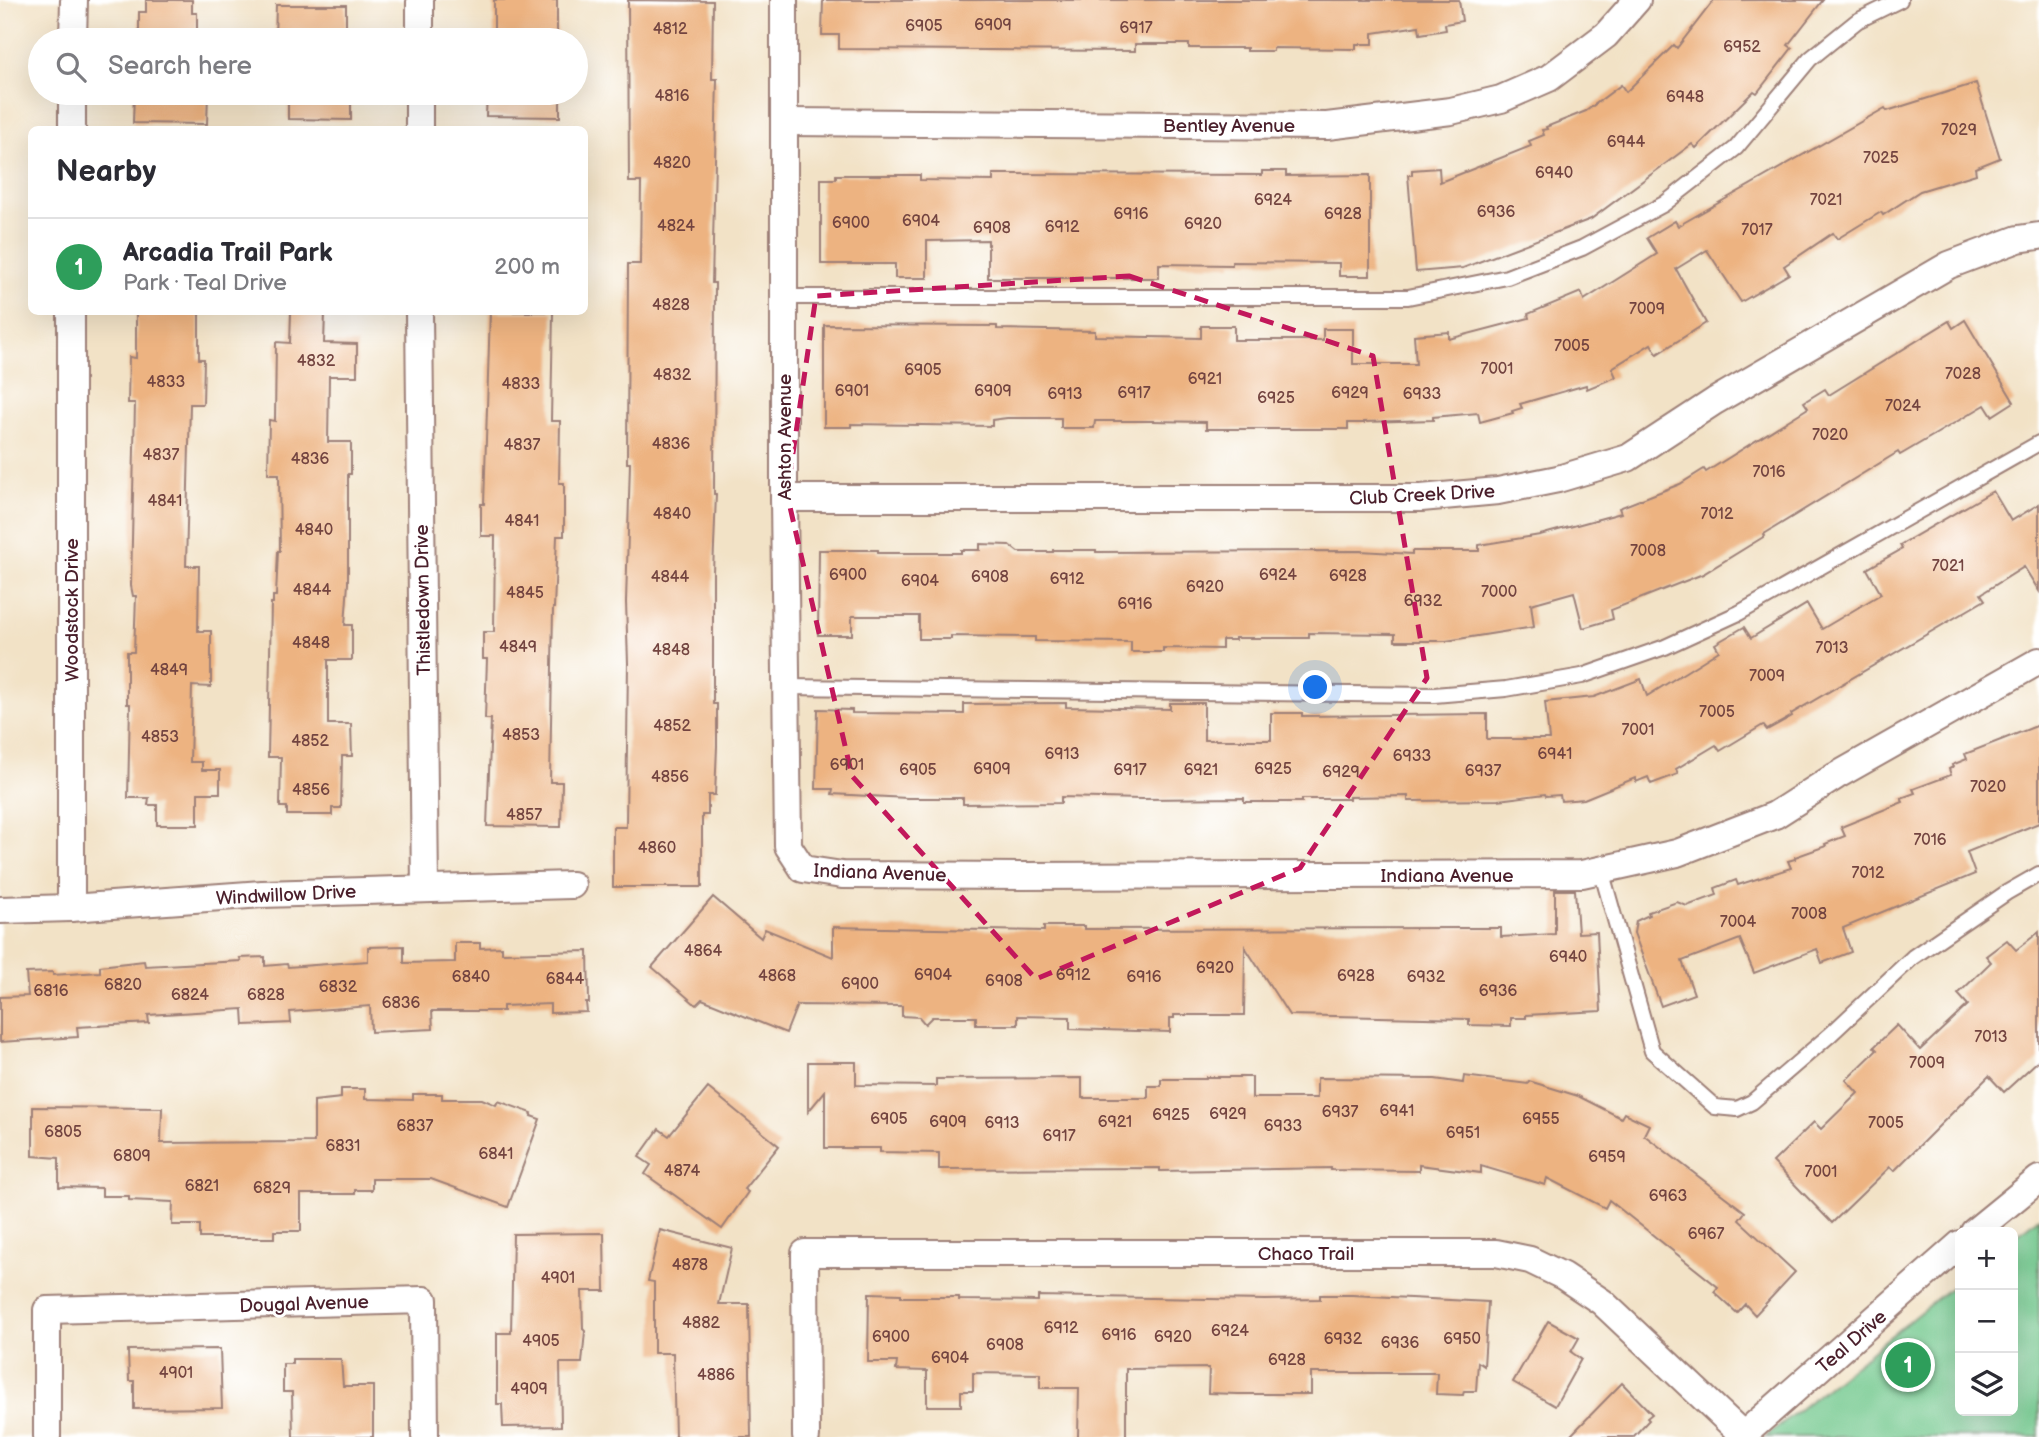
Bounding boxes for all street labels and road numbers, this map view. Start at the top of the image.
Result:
street label: Bentley Avenue [1163,115,1295,138]
street label: Ashton Avenue [774,374,797,500]
street label: Club Creek Drive [1349,480,1495,511]
street label: Thistledown Drive [411,524,436,676]
street label: Woodstock Drive [61,538,84,682]
street label: Indiana Avenue [813,860,947,887]
street label: Indiana Avenue [1380,865,1514,888]
street label: Windwillow Drive [215,880,357,911]
street label: Chaco Trail [1258,1243,1354,1266]
street label: Dougal Avenue [239,1291,369,1318]
street label: Teal Drive [1812,1305,1892,1379]

